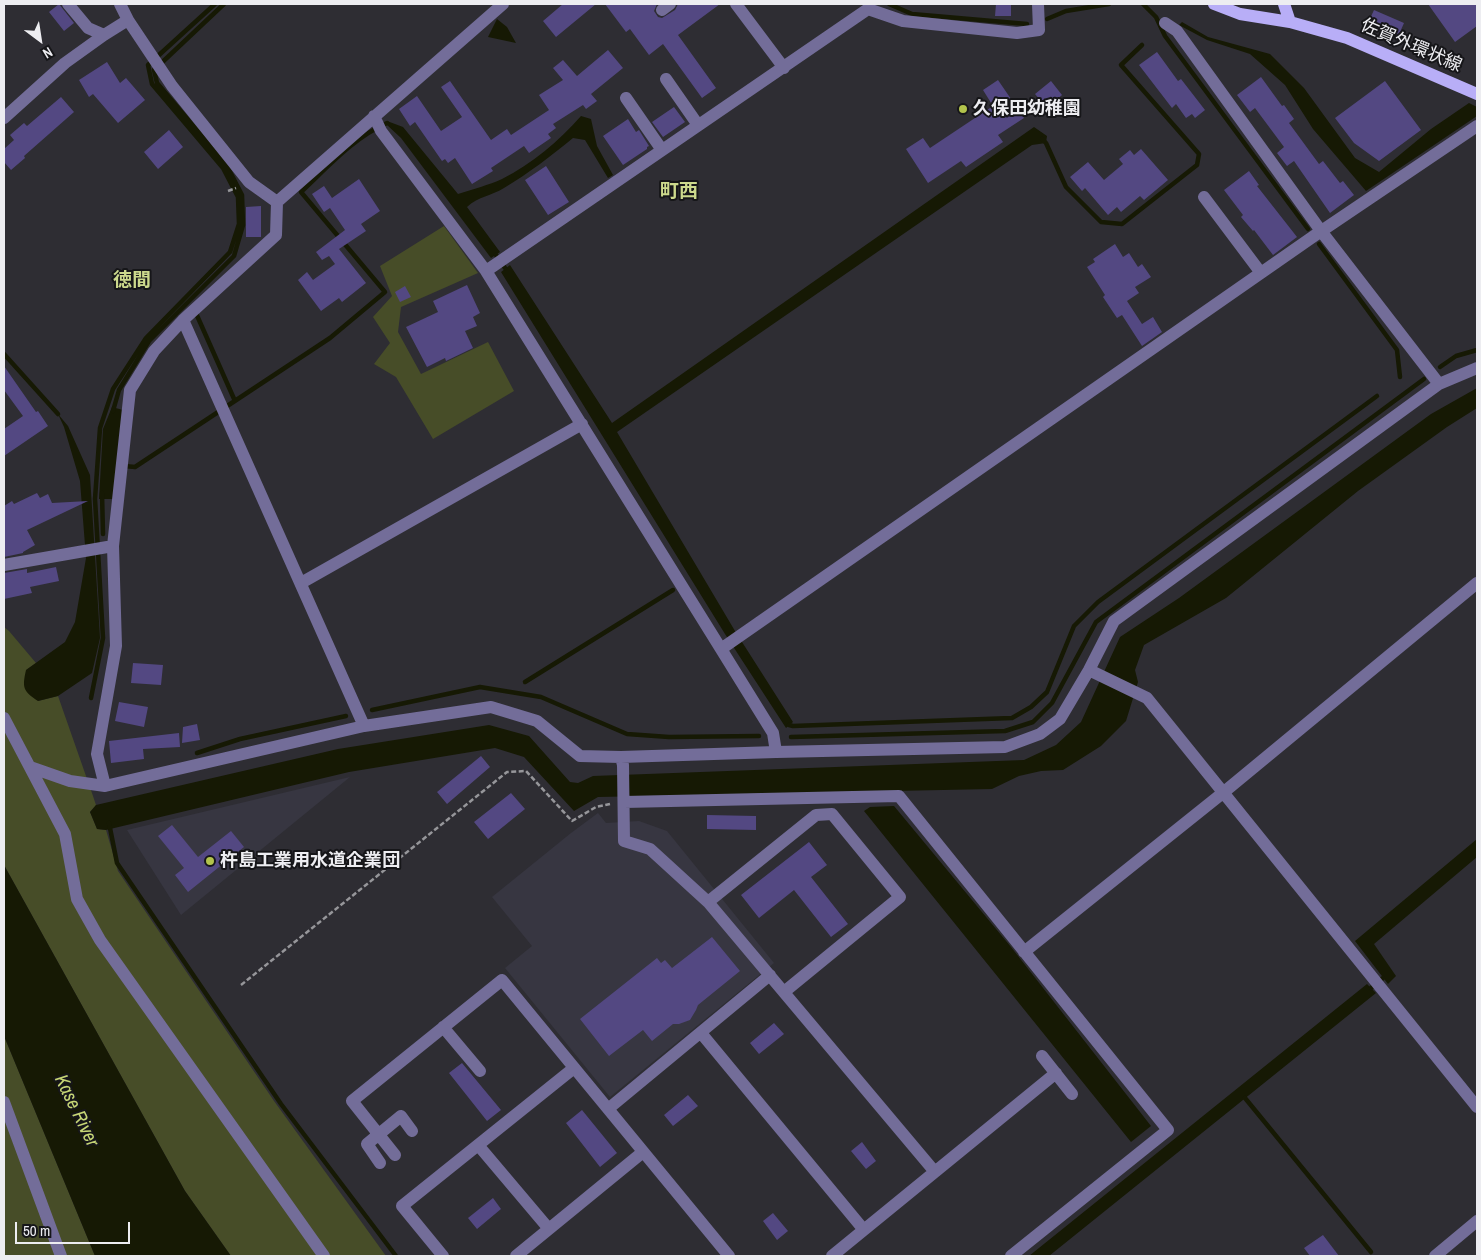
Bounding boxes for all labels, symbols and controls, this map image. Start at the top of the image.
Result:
north arrow [15,15,65,65]
street label: 佐賀外環状線 [1357,15,1465,77]
text: N [40,43,56,63]
place label: 久保田幼稚園 [973,98,1081,120]
marker: 久保田幼稚園 [957,103,969,115]
district label: 町西 [660,181,698,203]
district label: 徳間 [113,270,151,292]
place label: 杵島工業用水道企業団 [220,850,400,872]
marker: 杵島工業用水道企業団 [204,855,216,867]
water label: Kase River [49,1071,103,1151]
scale bar [18,1212,132,1244]
text: 50 m [23,1220,50,1241]

